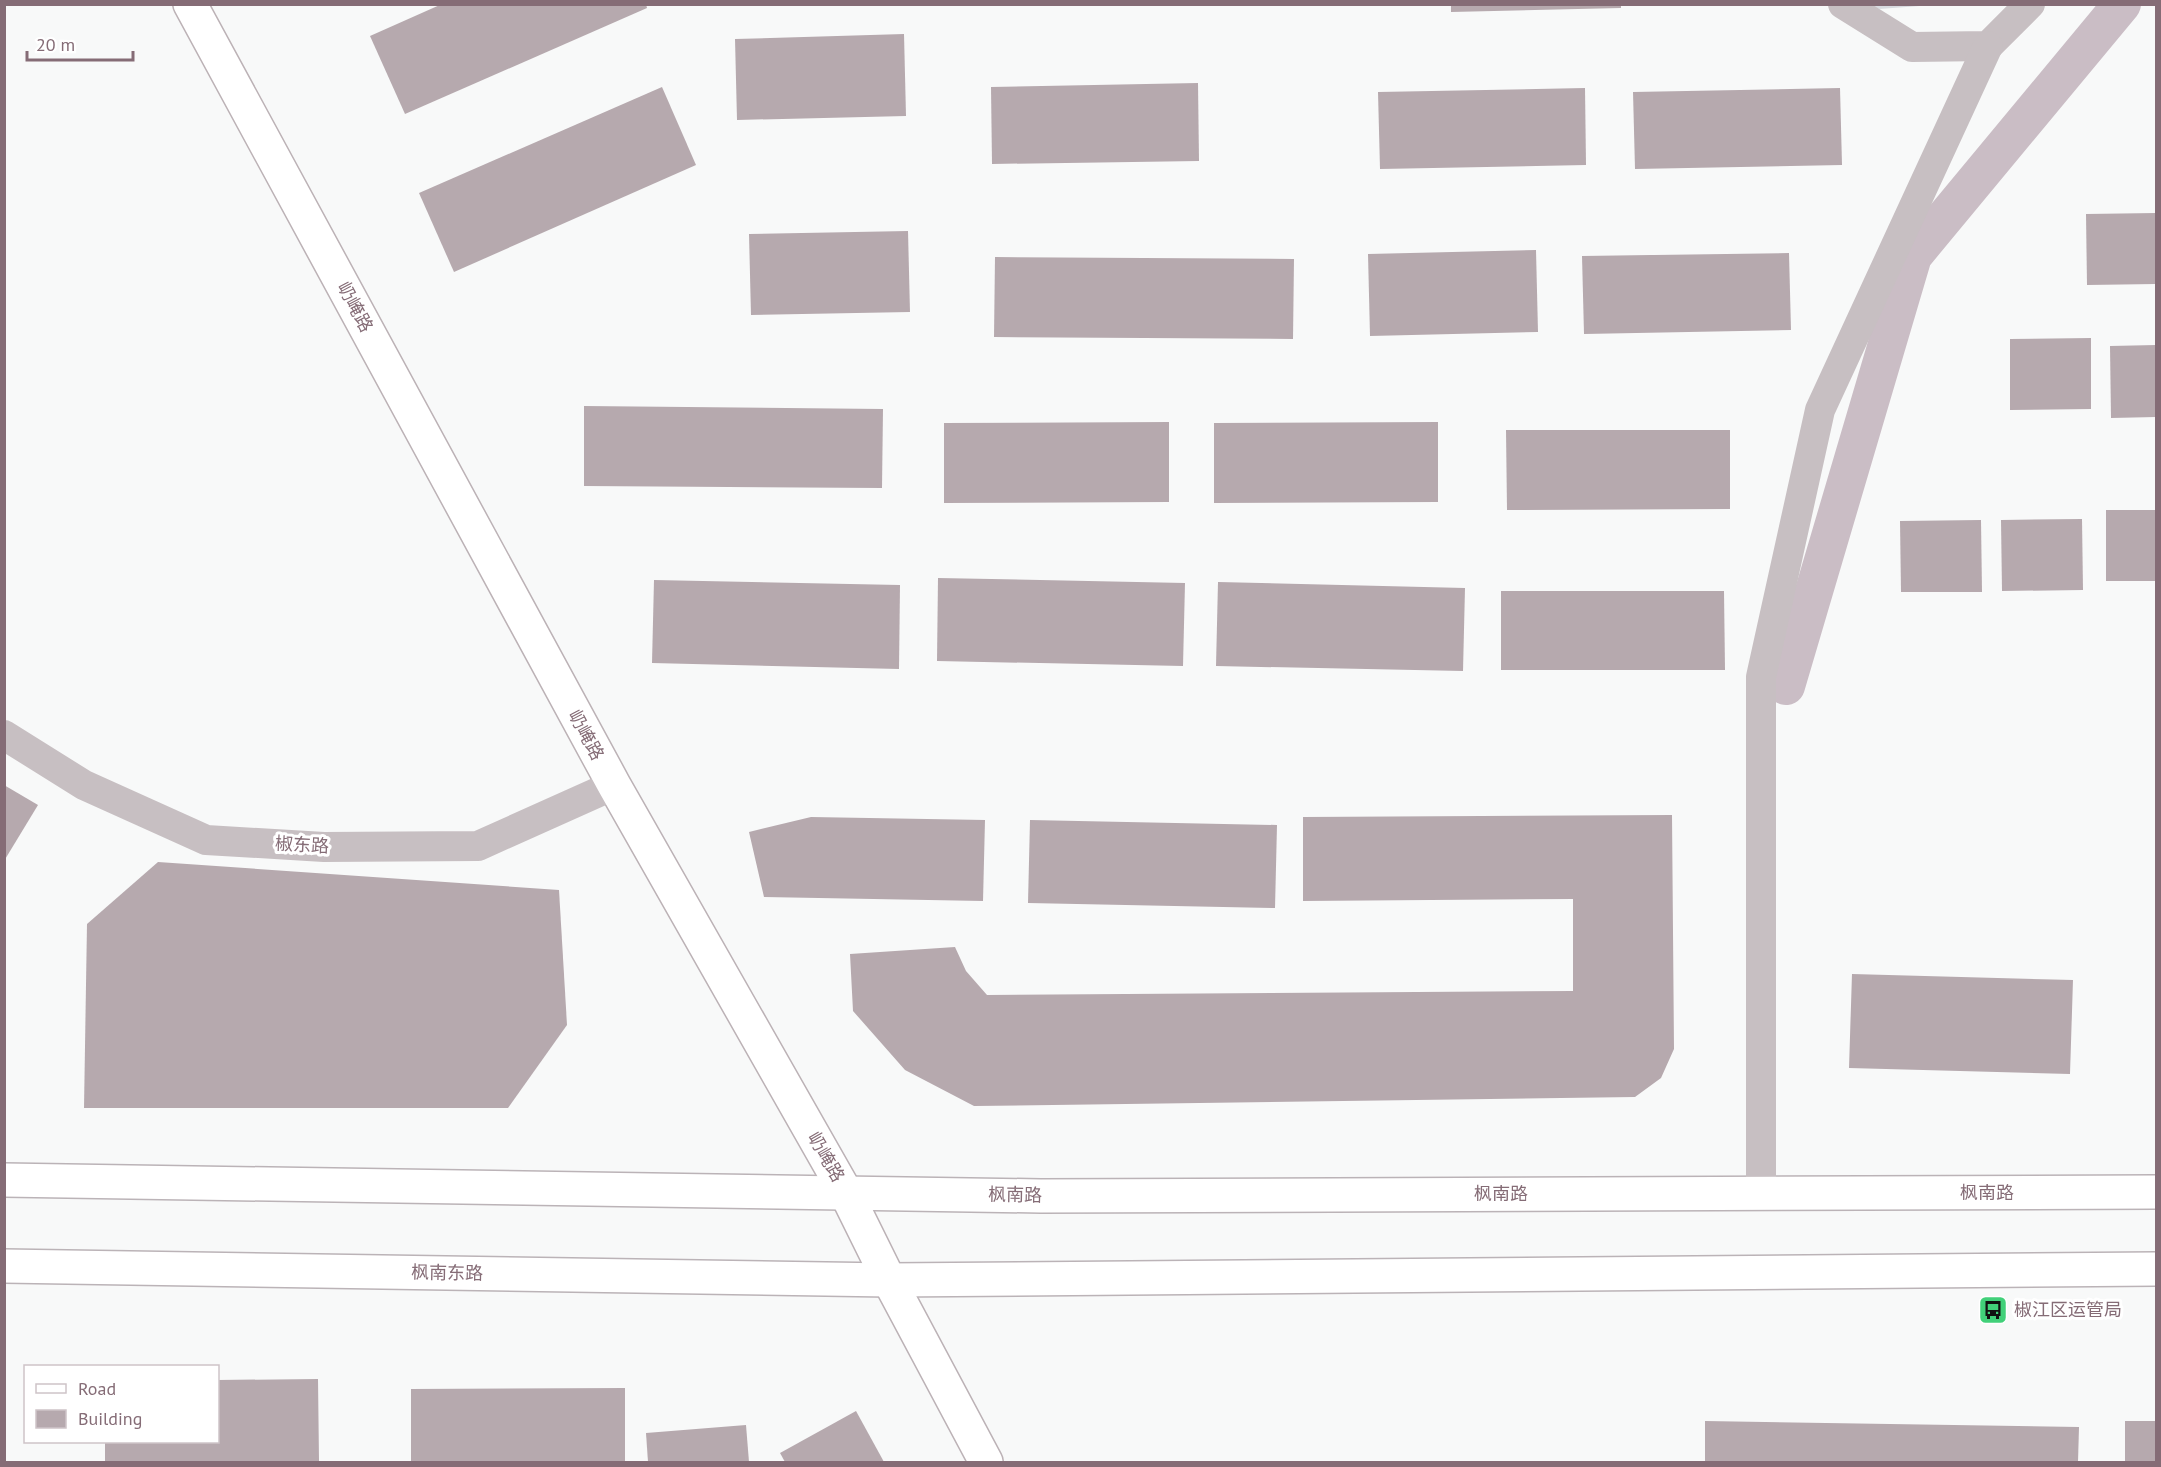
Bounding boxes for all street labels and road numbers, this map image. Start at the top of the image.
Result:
street label: 屷崦路 [333,278,378,336]
street label: 屷崦路 [564,706,609,764]
street label: 椒东路 [274,832,330,857]
street label: 屷崦路 [803,1128,850,1186]
street label: 枫南路 [1960,1181,2014,1204]
street label: 枫南路 [1474,1182,1528,1205]
street label: 枫南路 [988,1183,1042,1206]
street label: 枫南东路 [411,1260,483,1285]

